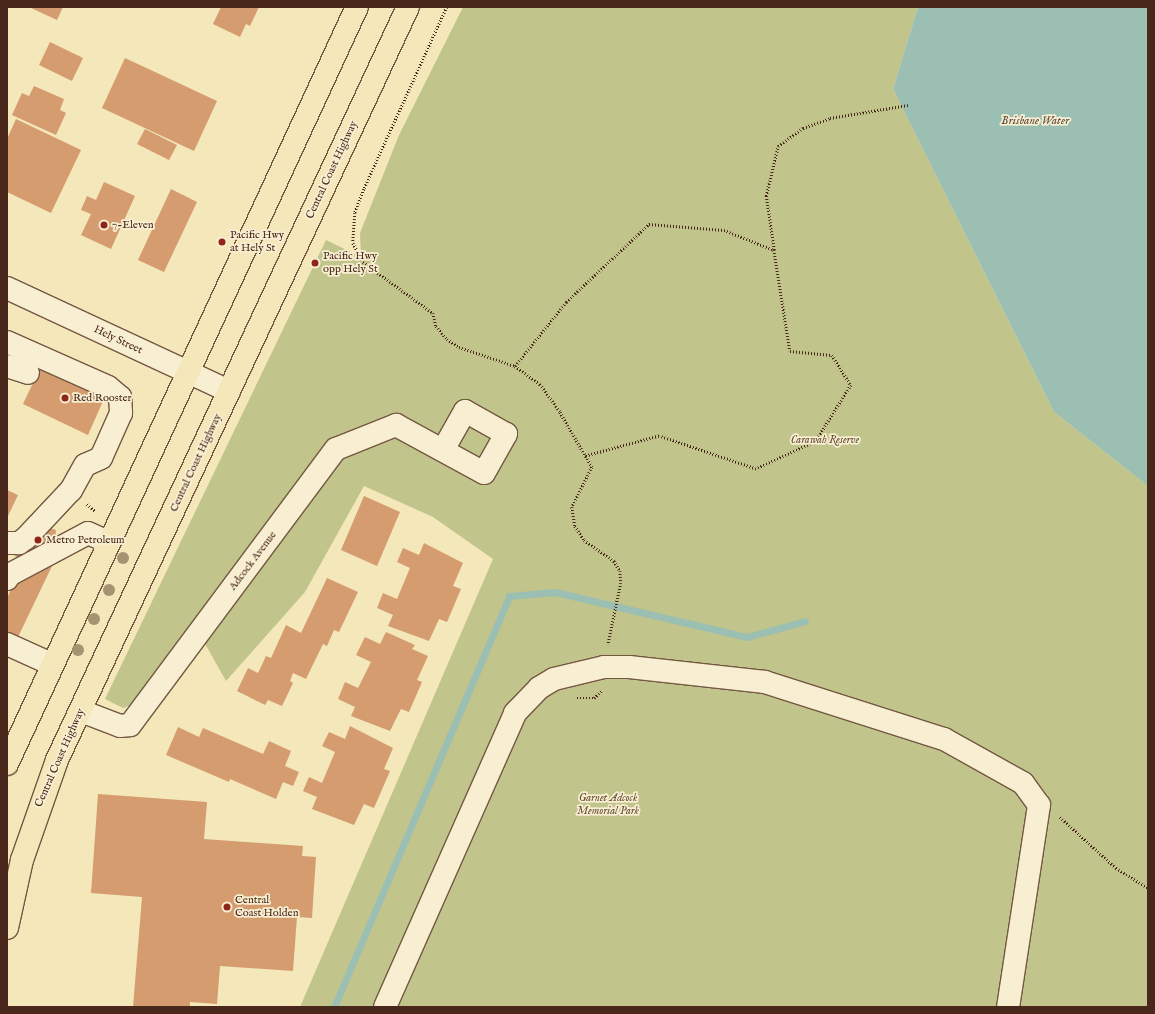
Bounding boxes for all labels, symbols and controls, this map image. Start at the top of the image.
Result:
water label: Brisbane Water [1001,114,1069,128]
street label: Central Coast Highway [303,119,361,221]
place label: 7-Eleven [112,218,154,232]
marker: 7-Eleven [99,220,109,230]
place label: Pacific Hwy at Hely St [230,229,284,255]
marker: Pacific Hwy at Hely St [217,237,227,247]
place label: Pacific Hwy opp Hely St [323,250,378,276]
marker: Pacific Hwy opp Hely St [310,258,320,268]
street label: Hely Street [91,323,145,357]
place label: Red Rooster [73,391,132,405]
marker: Red Rooster [60,393,70,403]
street label: Central Coast Highway [167,412,225,514]
park label: Carawah Reserve [791,433,859,447]
street label: Adcock Avenue [226,529,280,593]
place label: Metro Petroleum [46,533,125,547]
marker: Metro Petroleum [33,535,43,545]
street label: Central Coast Highway [32,707,88,809]
park label: Garnet Adcock Memorial Park [577,792,639,818]
place label: Central Coast Holden [235,894,298,920]
marker: Central Coast Holden [222,902,232,912]

